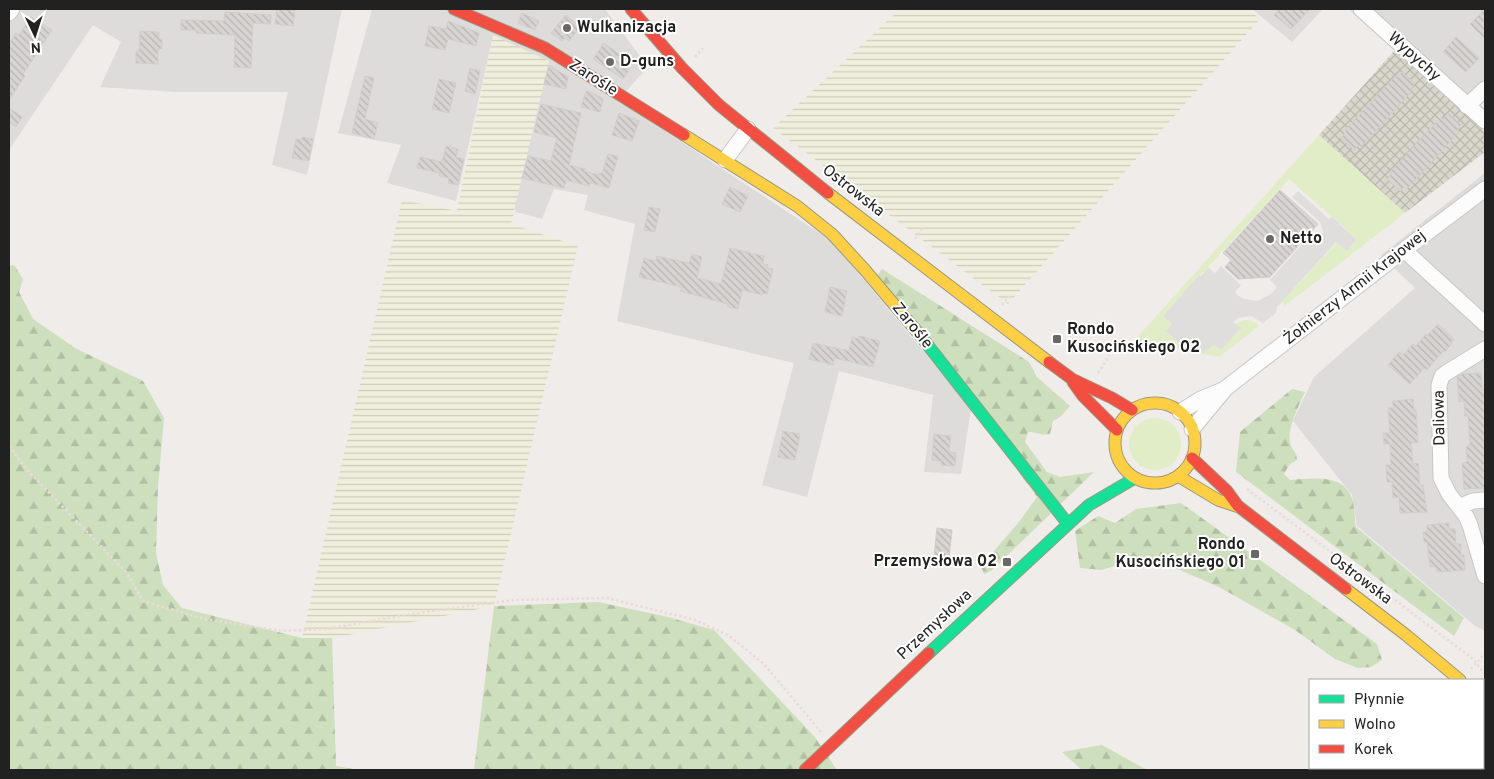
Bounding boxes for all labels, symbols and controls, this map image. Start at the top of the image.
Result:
north arrow [10,10,60,60]
place label: Wulkanizacja [577,18,676,38]
marker: Wulkanizacja [561,22,573,34]
street label: Wypychy [1383,28,1445,86]
text: N [30,38,41,55]
place label: D-guns [620,52,674,72]
street label: Zarośle [565,55,621,101]
marker: D-guns [604,56,616,68]
street label: Ostrowska [818,160,888,222]
street label: Żołnierzy Armii Krajowej [1279,225,1430,350]
place label: Netto [1280,229,1322,249]
marker: Netto [1264,233,1276,245]
street label: Zarośle [887,299,937,353]
place label: Rondo Kusocińskiego 02 [1067,320,1200,358]
marker: Rondo Kusocińskiego 02 [1051,333,1063,345]
street label: Daliowa [1430,390,1450,446]
place label: Rondo Kusocińskiego 01 [1115,535,1245,573]
marker: Rondo Kusocińskiego 01 [1249,548,1261,560]
street label: Ostrowska [1324,549,1396,609]
place label: Przemysłowa 02 [874,552,997,572]
marker: Przemysłowa 02 [1001,556,1013,568]
street label: Przemysłowa [894,585,976,665]
legend [1309,679,1484,769]
text: Płynnie [1354,691,1404,710]
text: Wolno [1354,716,1396,735]
text: Korek [1354,741,1393,760]

